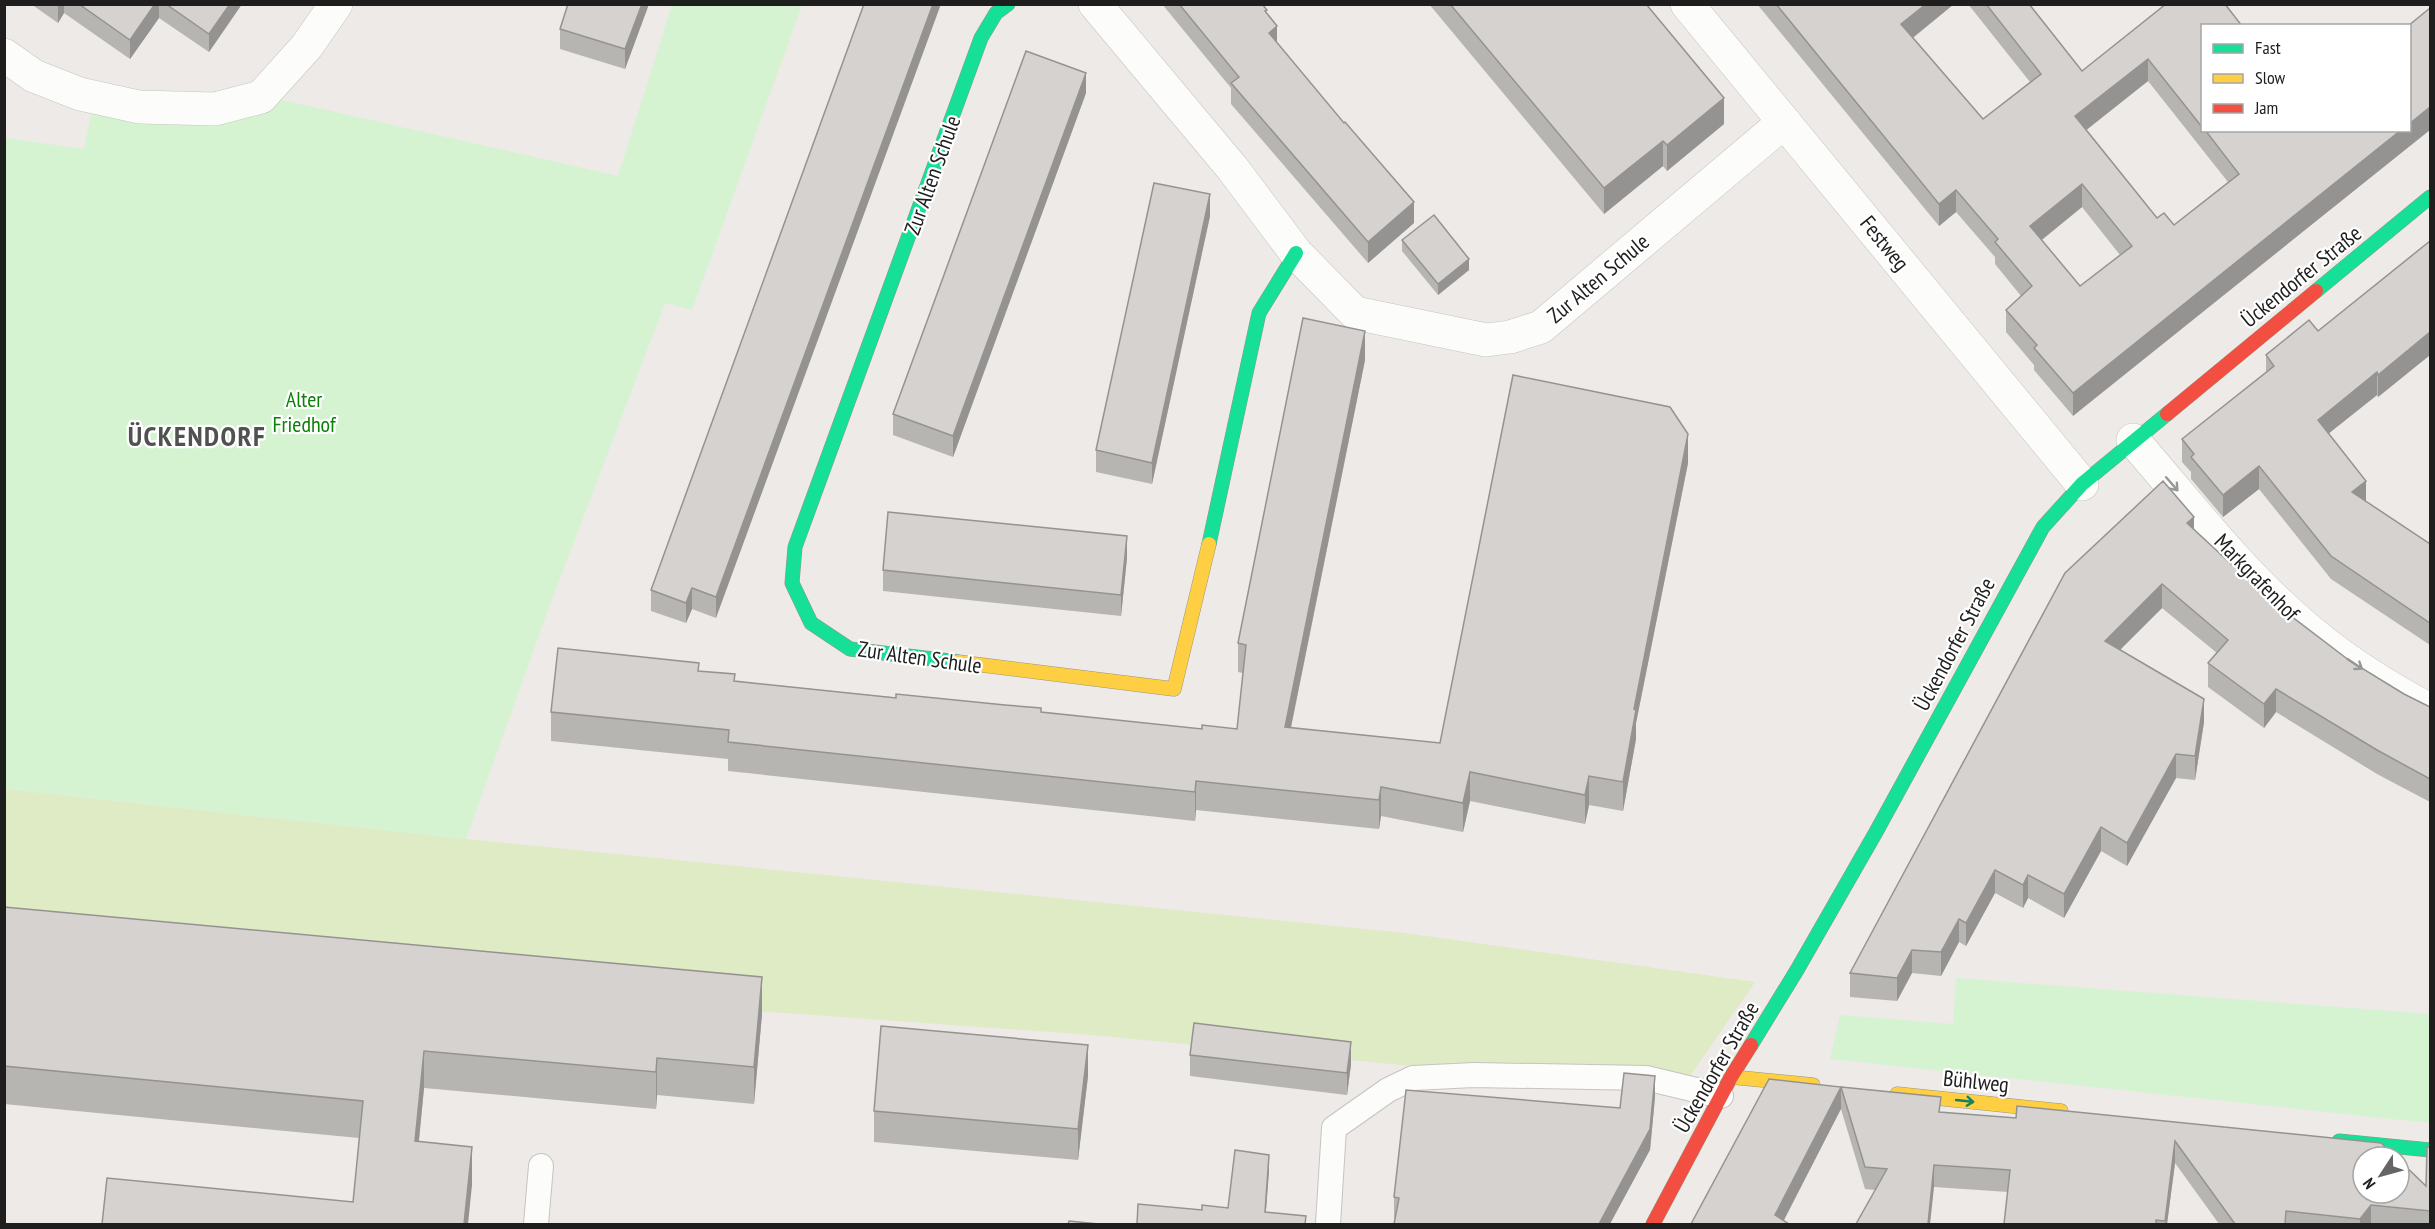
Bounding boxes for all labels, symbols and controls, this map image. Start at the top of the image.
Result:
legend [2201,24,2411,132]
text: Fast [2255,36,2281,59]
text: Slow [2255,66,2286,89]
text: Jam [2254,96,2278,119]
street label: Zur Alten Schule [898,112,966,238]
street label: Festweg [1854,210,1916,276]
street label: Ückendorfer Straße [2235,219,2367,333]
street label: Zur Alten Schule [1541,227,1655,329]
park label: Alter Friedhof [272,385,337,438]
district label: ÜCKENDORF [128,417,266,454]
one-way arrow [2165,476,2179,491]
street label: Markgrafenhof [2209,528,2306,627]
street label: Ückendorfer Straße [1907,573,2001,715]
street label: Zur Alten Schule [856,634,984,680]
one-way arrow [2347,657,2364,670]
street label: Ückendorfer Straße [1667,996,1765,1138]
street label: Bühlweg [1942,1064,2010,1098]
one-way arrow [1955,1096,1975,1107]
north arrow [2351,1145,2411,1205]
text: N [2358,1174,2379,1193]

